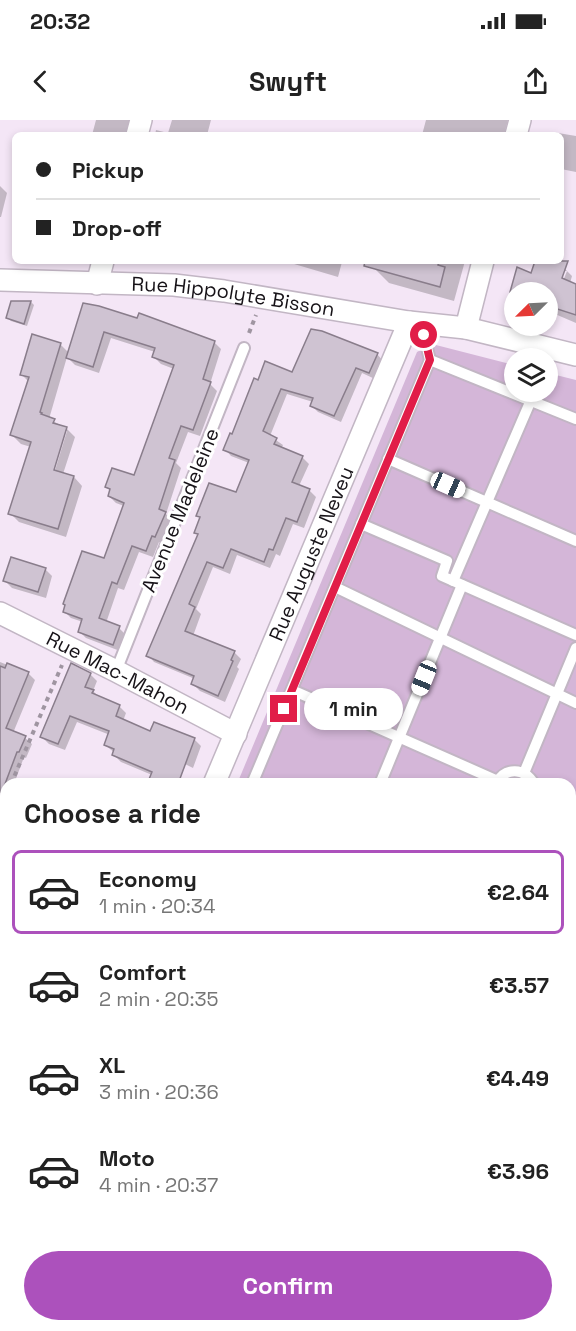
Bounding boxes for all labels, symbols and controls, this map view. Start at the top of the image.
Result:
text: 20:32 [30,7,90,35]
text: Swyft [249,64,327,99]
icon: back [24,65,57,98]
icon: share [519,65,552,98]
text: Pickup [72,156,144,184]
text: Drop-off [72,214,162,242]
street label: Rue Hippolyte Bisson [131,271,337,322]
north arrow [504,282,558,336]
map controls [504,282,558,402]
route start [410,321,437,348]
button: layers [504,348,558,402]
street label: Avenue Madeleine [135,424,225,596]
street label: Rue Auguste Neveu [263,463,360,645]
car [428,469,468,501]
street label: Rue Mac-Mahon [42,625,194,720]
car [409,658,439,698]
callout: 1 min [305,688,404,730]
route end [270,695,297,722]
text: 1 min [329,696,378,722]
text: Choose a ride [24,796,201,831]
icon: car [27,865,81,919]
text: Economy [99,865,197,893]
text: €2.64 [487,878,549,906]
text: 1 min · 20:34 [99,893,215,919]
icon: car [27,958,81,1012]
text: Comfort [99,958,187,986]
text: €3.57 [489,971,549,999]
text: 2 min · 20:35 [99,986,219,1012]
icon: car [27,1051,81,1105]
text: XL [99,1051,125,1079]
text: €4.49 [486,1064,549,1092]
text: 3 min · 20:36 [99,1079,219,1105]
icon: car [27,1144,81,1198]
text: Moto [99,1144,155,1172]
text: €3.96 [487,1157,549,1185]
text: 4 min · 20:37 [99,1172,218,1198]
button: Confirm [24,1251,552,1320]

